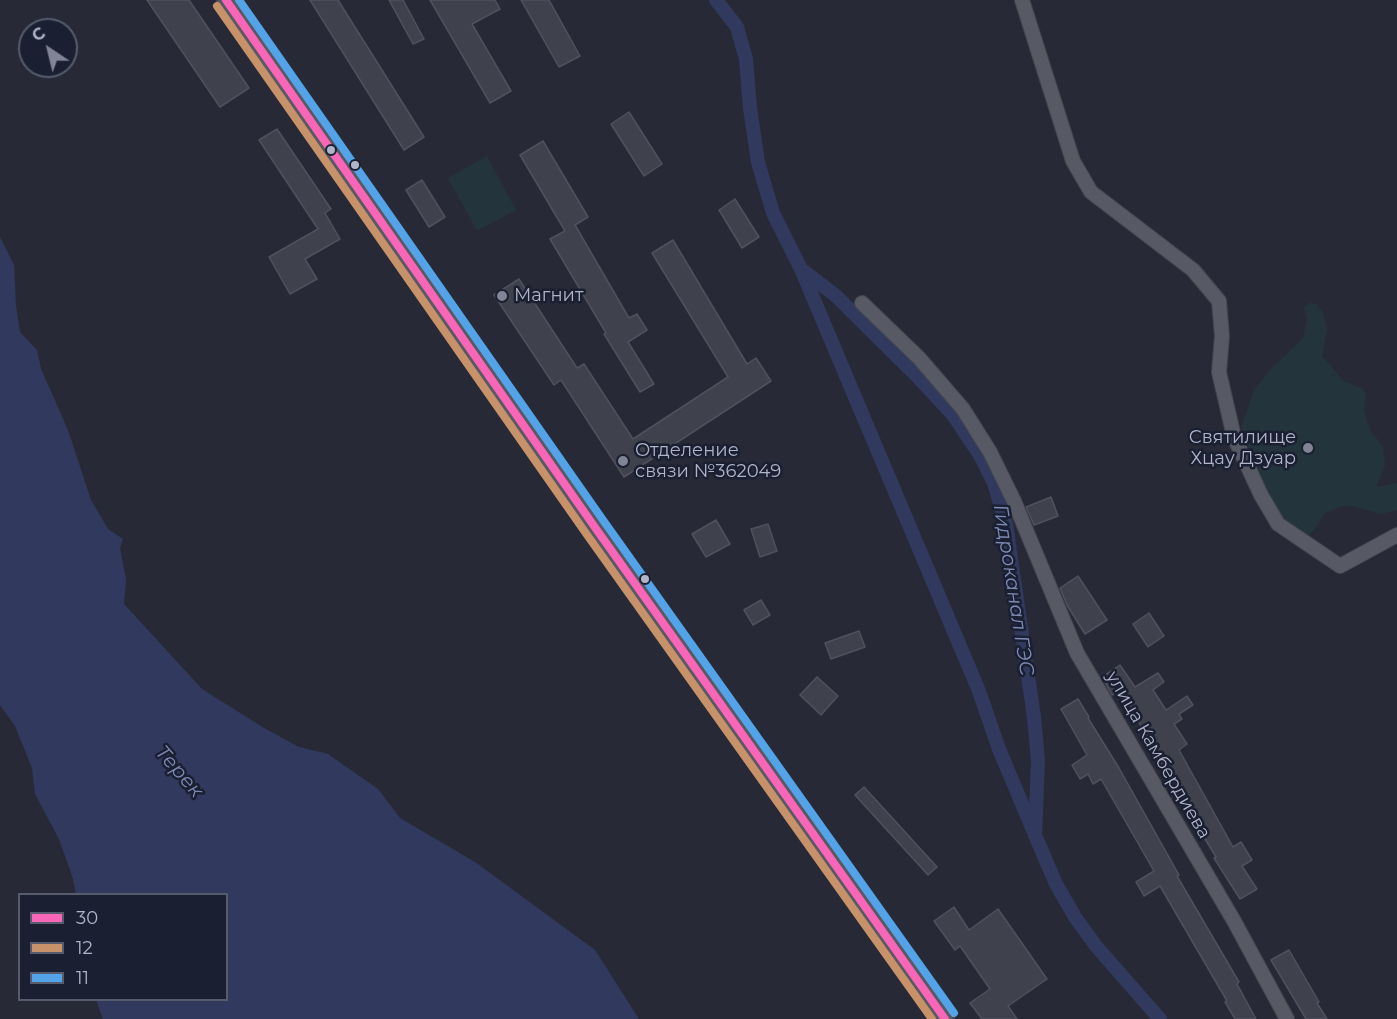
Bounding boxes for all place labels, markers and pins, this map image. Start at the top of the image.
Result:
unlabelled marker [325,144,337,156]
unlabelled marker [349,159,361,171]
place label: Магнит [514,285,583,307]
marker: Магнит [495,289,509,303]
place label: Святилище Хцау Дзуар [1189,427,1296,470]
place label: Отделение связи №362049 [635,440,781,482]
marker: Святилище Хцау Дзуар [1301,441,1315,455]
marker: Отделение связи №362049 [616,454,630,468]
unlabelled marker [639,573,651,585]

